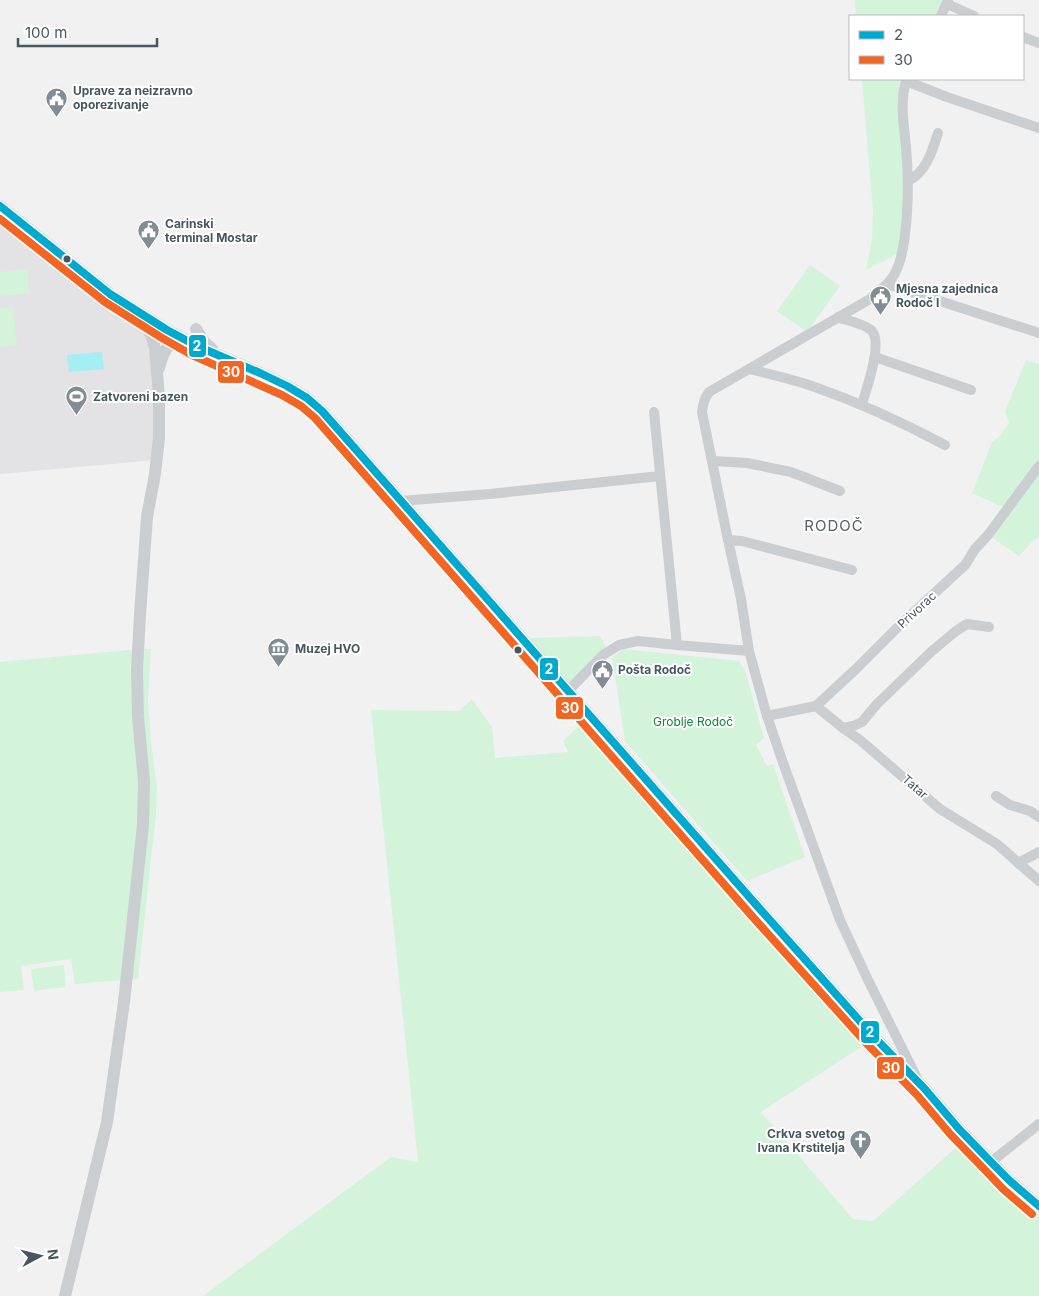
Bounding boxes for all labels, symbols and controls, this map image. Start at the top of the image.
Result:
scale bar [18,15,156,47]
legend [849,15,1024,80]
text: 100 m [25,23,67,42]
text: 2 [894,25,903,44]
text: 30 [894,50,913,69]
place label: Uprave za neizravno oporezivanje [73,83,193,112]
public building icon: Uprave za neizravno oporezivanje [45,86,69,117]
place label: Carinski terminal Mostar [165,216,258,245]
public building icon: Carinski terminal Mostar [137,219,161,250]
unlabelled marker [62,254,72,264]
place label: Mjesna zajednica Rodoč I [896,281,998,310]
public building icon: Mjesna zajednica Rodoč I [868,284,892,315]
line badge: 2 [188,334,207,358]
text: 2 [193,337,202,354]
line badge: 30 [217,360,245,384]
text: 30 [222,363,240,380]
sports icon: Zatvoreni bazen [65,385,89,416]
place label: Zatvoreni bazen [93,389,188,404]
district label: RODOČ [804,516,864,535]
street label: Privorac [894,588,939,631]
museum icon: Muzej HVO [267,637,291,668]
place label: Muzej HVO [295,641,360,656]
unlabelled marker [513,645,523,655]
line badge: 2 [539,657,559,681]
public building icon: Pošta Rodoč [590,658,614,689]
text: 2 [545,660,554,677]
place label: Pošta Rodoč [618,662,691,677]
line badge: 30 [555,696,584,720]
text: 30 [561,699,579,716]
park label: Groblje Rodoč [653,714,733,729]
street label: Tatar [900,771,931,802]
line badge: 2 [860,1020,880,1044]
text: 2 [866,1023,875,1040]
line badge: 30 [876,1056,905,1080]
text: 30 [882,1059,900,1076]
place label: Crkva svetog Ivana Krstitelja [757,1126,845,1155]
church icon: Crkva svetog Ivana Krstitelja [849,1129,873,1160]
north arrow [15,1231,65,1281]
text: N [44,1248,62,1261]

